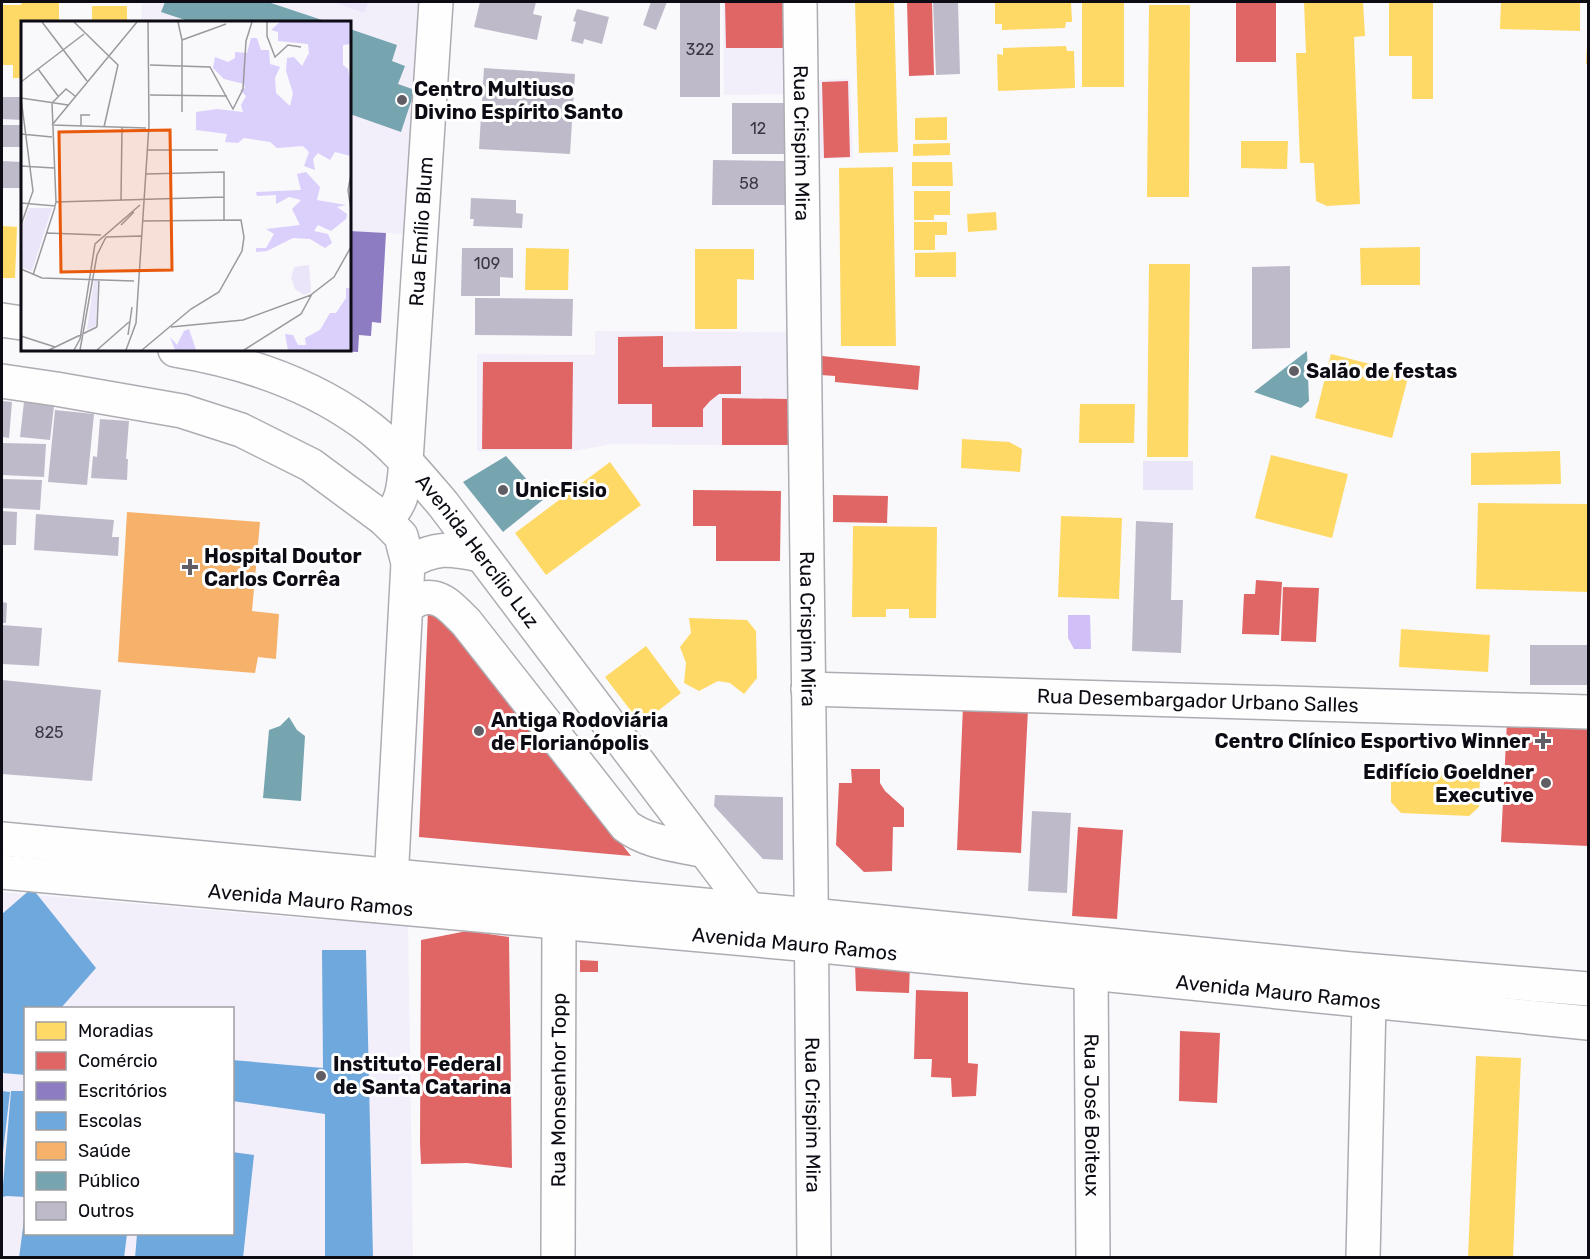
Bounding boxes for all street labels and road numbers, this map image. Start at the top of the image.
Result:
street label: Rua Crispim Mira [789,65,815,221]
street label: Rua Emílio Blum [404,156,438,307]
street label: Avenida Hercílio Luz [411,469,544,633]
street label: Rua Crispim Mira [795,551,821,707]
street label: Rua Desembargador Urbano Salles [1037,684,1359,717]
street label: Avenida Mauro Ramos [207,879,414,921]
street label: Avenida Mauro Ramos [691,922,898,966]
street label: Avenida Mauro Ramos [1175,970,1382,1014]
street label: Rua Monsenhor Topp [546,993,571,1187]
street label: Rua José Boiteux [1079,1033,1105,1197]
street label: Rua Crispim Mira [800,1037,825,1193]

